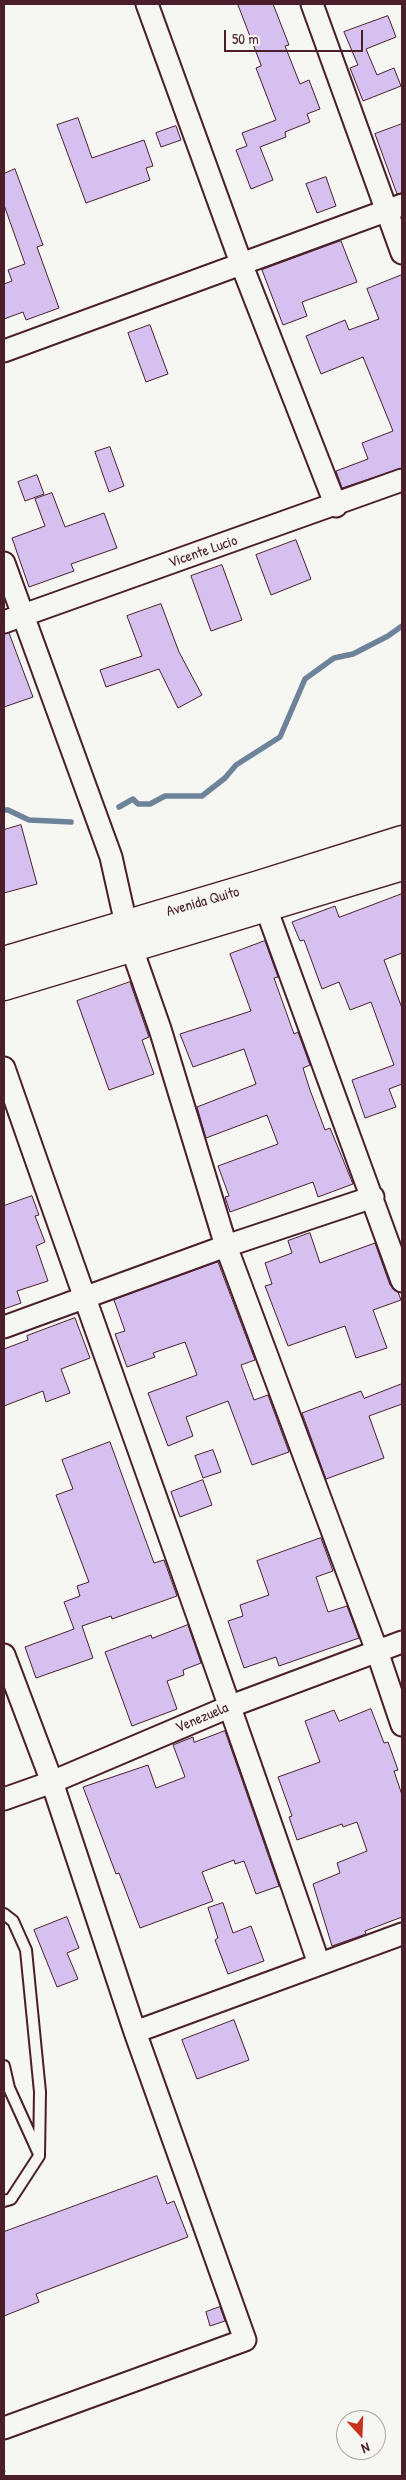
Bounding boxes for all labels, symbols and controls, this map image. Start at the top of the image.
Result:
scale bar [226,20,365,52]
text: 50 m [232,28,259,49]
street label: Vicente Lucio [166,532,240,572]
street label: Avenida Quito [164,883,242,921]
street label: Venezuela [173,1699,231,1737]
north arrow [336,2410,386,2460]
text: N [359,2438,373,2459]

